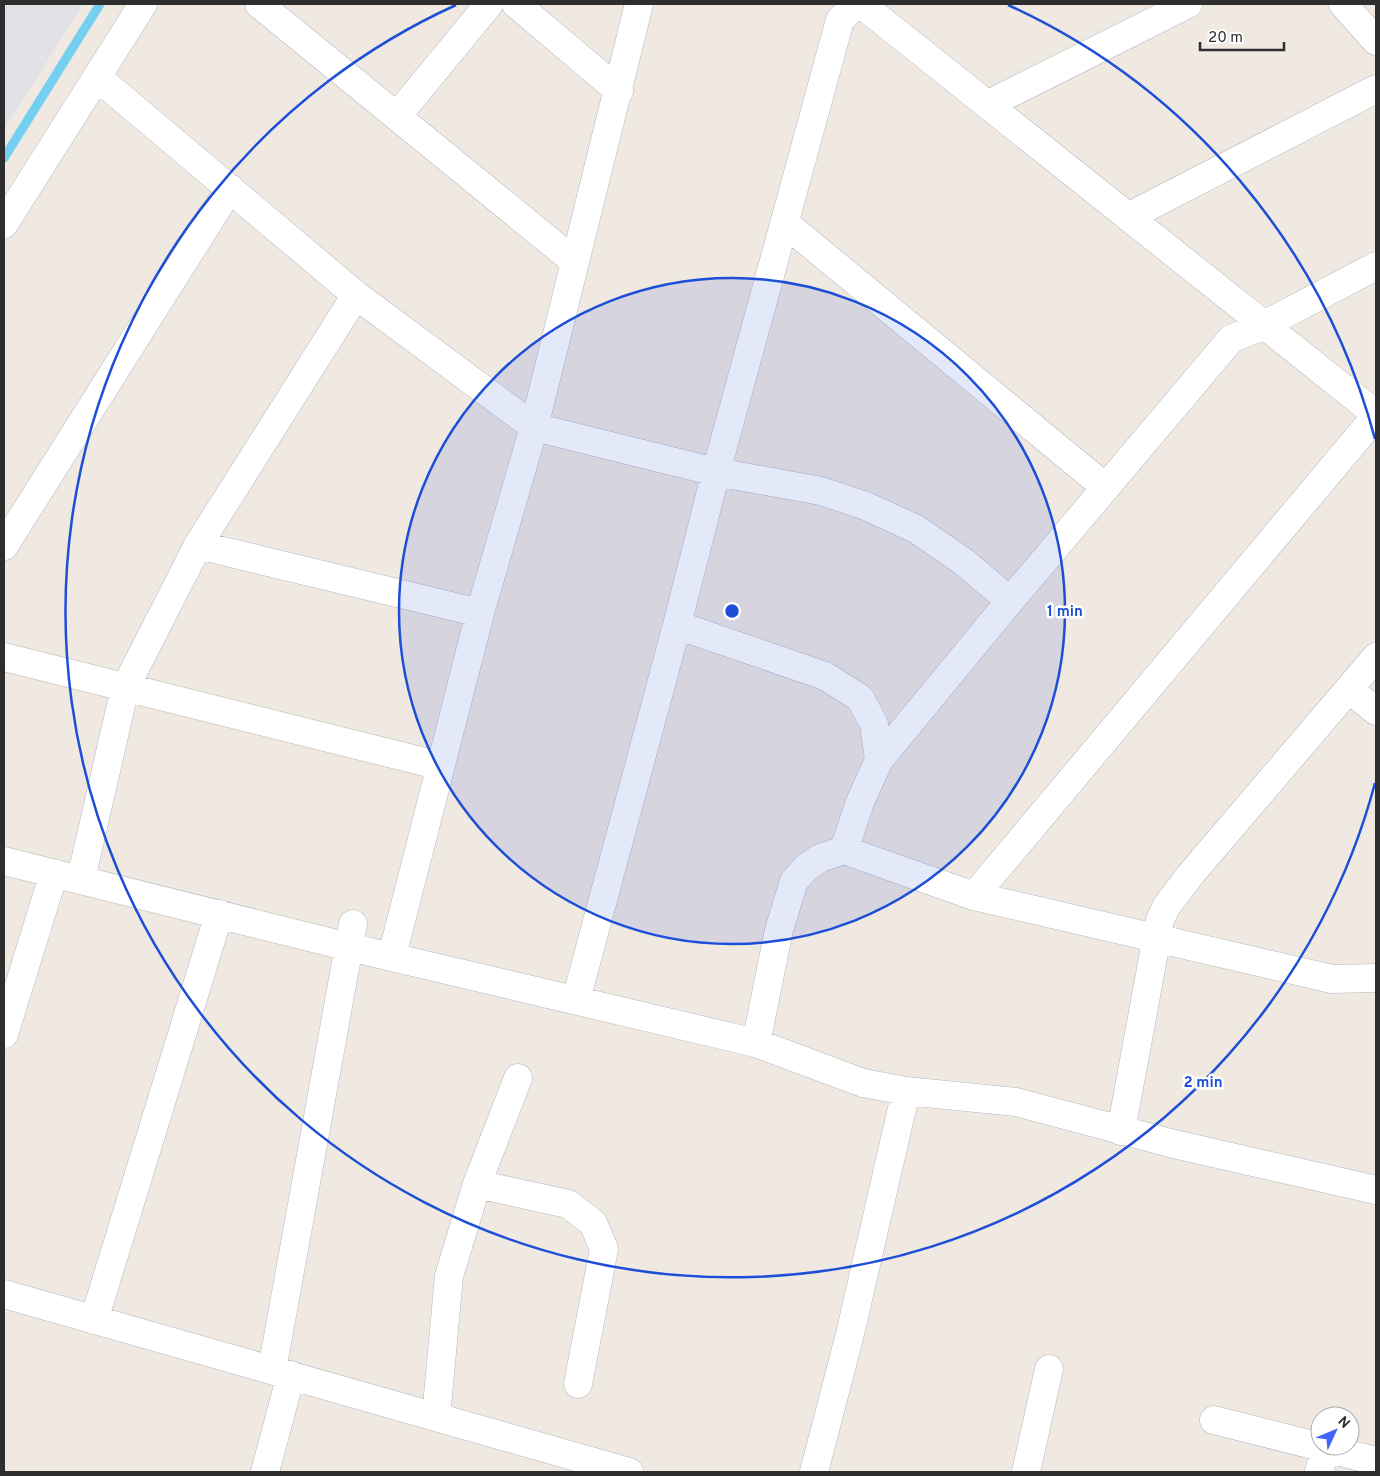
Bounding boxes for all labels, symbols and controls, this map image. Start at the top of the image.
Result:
scale bar [1200,20,1284,52]
text: 20 m [1208,29,1243,48]
centre of rings [723,602,741,620]
text: 1 min [1047,603,1083,622]
text: 2 min [1183,1074,1223,1093]
north arrow [1310,1406,1360,1456]
text: N [1334,1413,1353,1433]

